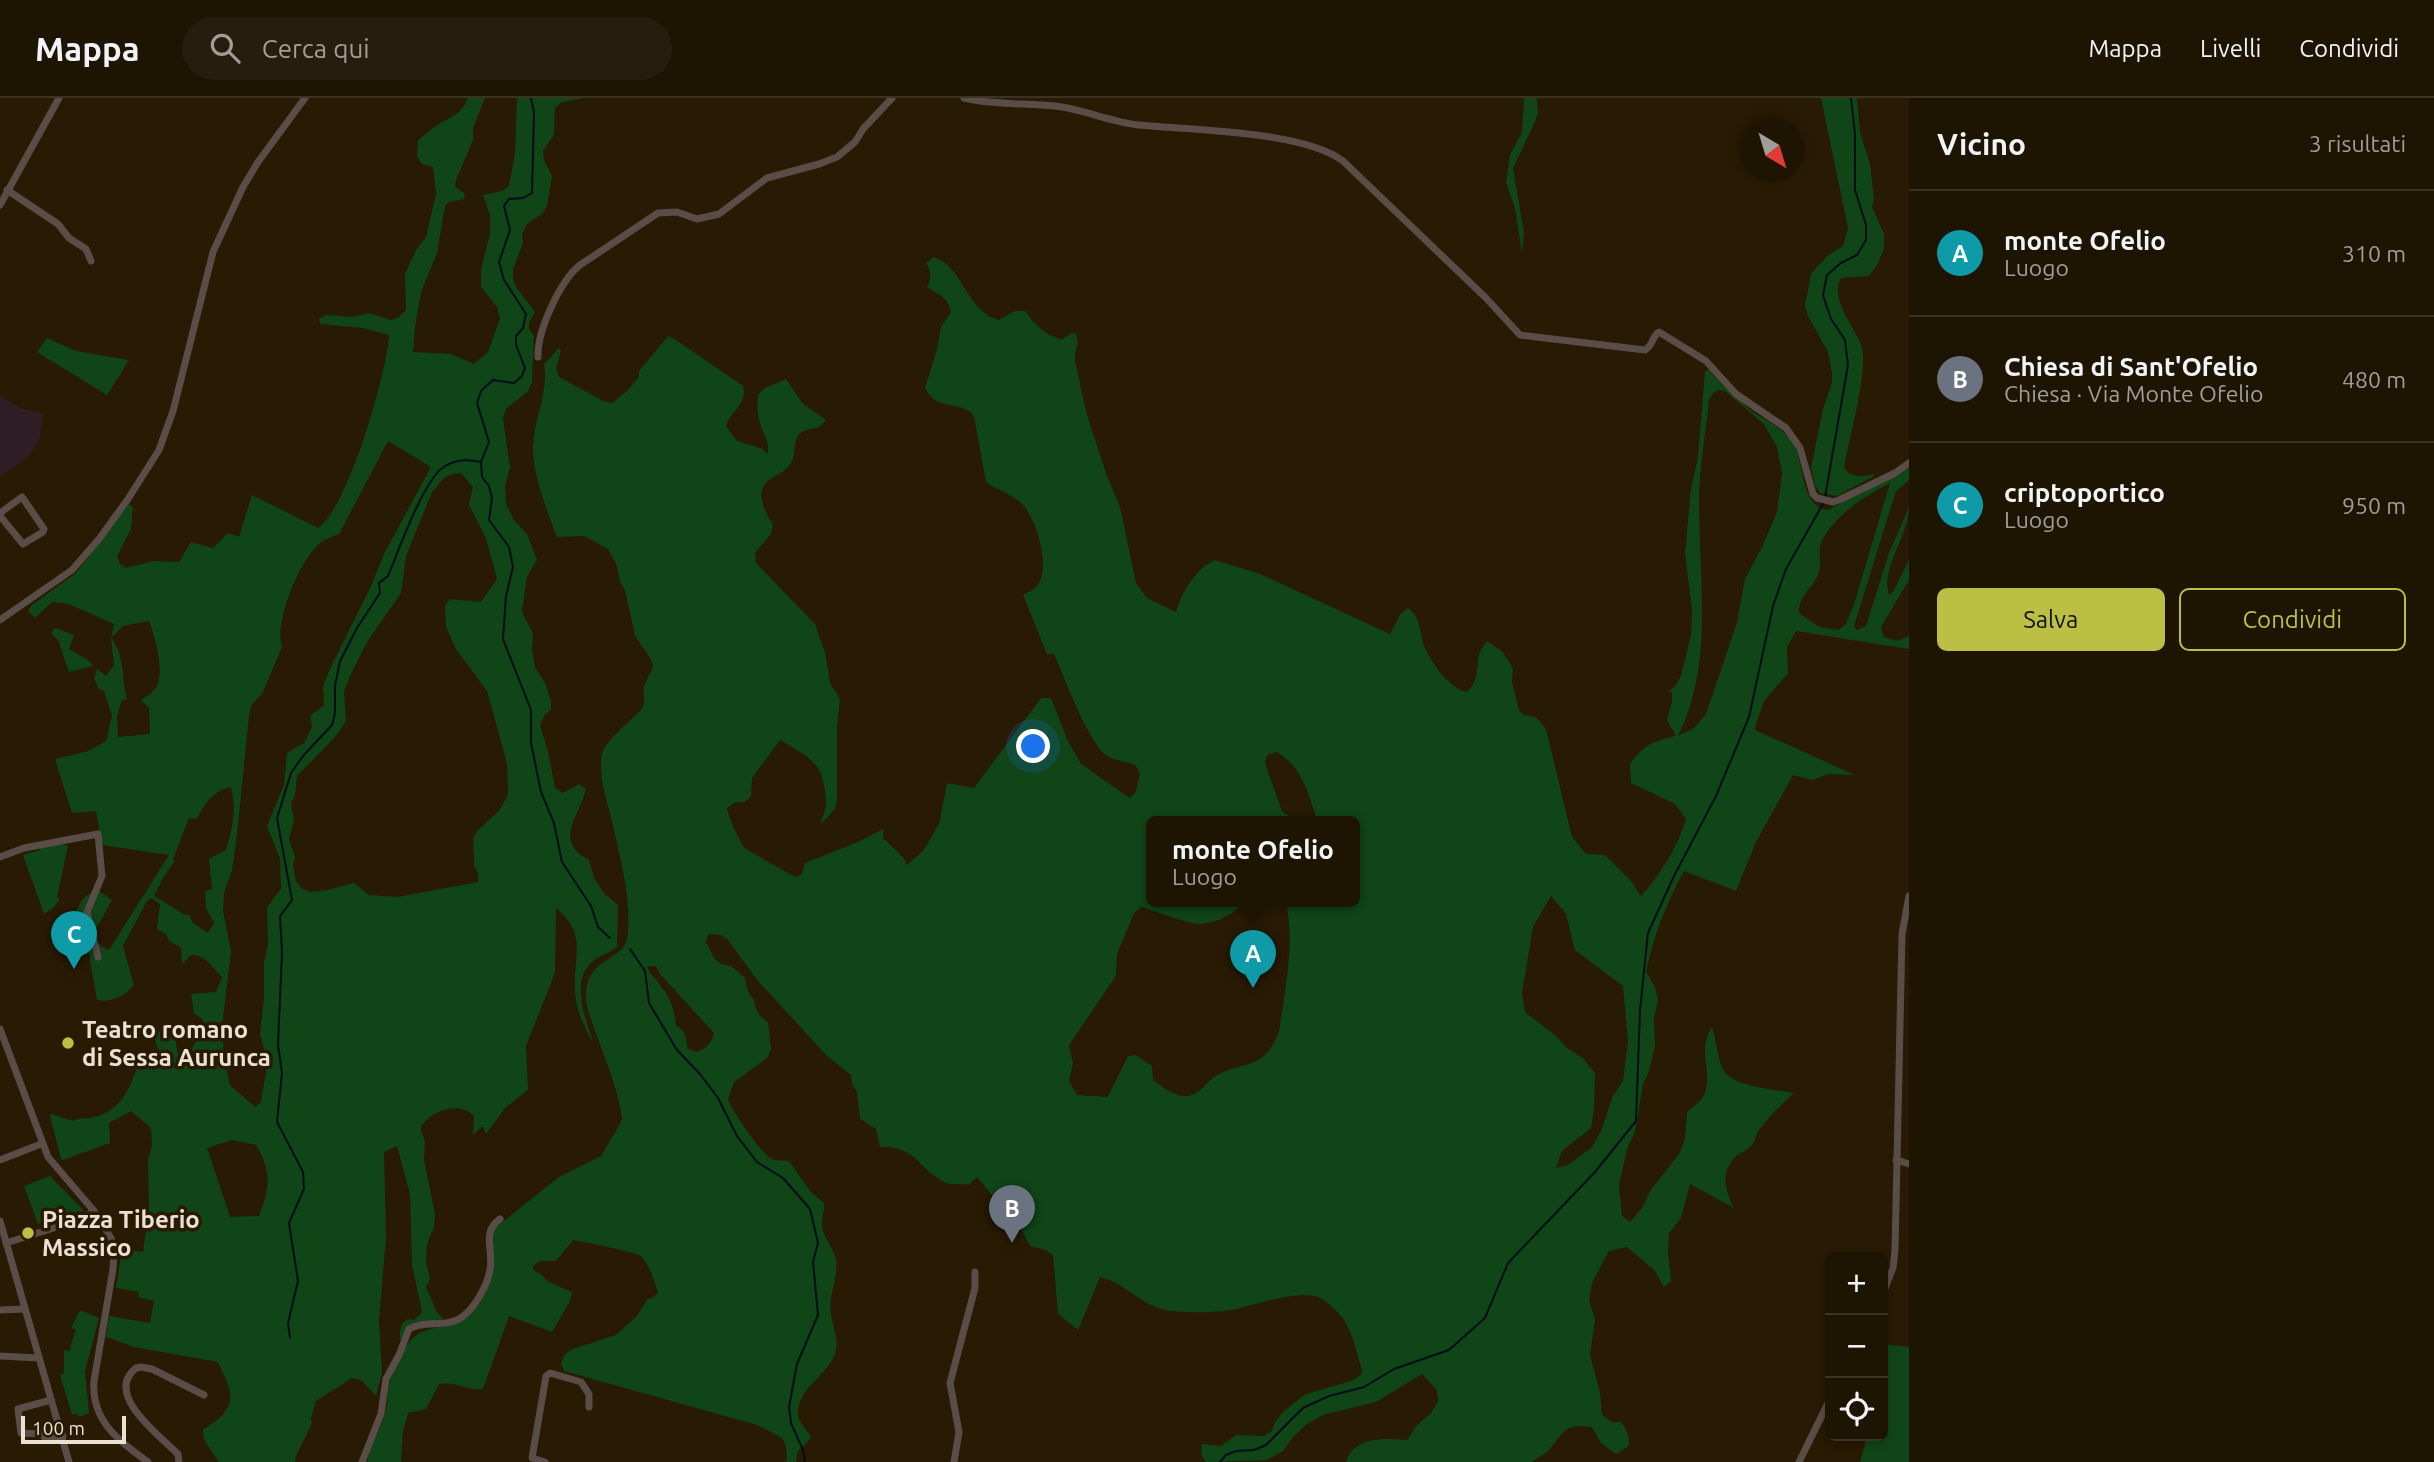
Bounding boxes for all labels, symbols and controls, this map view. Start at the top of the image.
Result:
search box [182,17,672,80]
icon: search [206,29,244,67]
text: Mappa [35,30,140,67]
text: Cerca qui [262,34,370,63]
text: Mappa [2088,35,2162,62]
text: Livelli [2200,35,2261,62]
text: Condividi [2299,35,2399,62]
north arrow [1741,119,1804,182]
text: Vicino [1937,127,2026,161]
text: 3 risultati [2309,131,2406,156]
text: monte Ofelio [2004,226,2166,255]
text: A [1952,241,1968,266]
text: 310 m [2342,241,2406,266]
text: Luogo [2004,255,2069,280]
text: Chiesa di Sant'Ofelio [2004,352,2258,381]
text: B [1952,367,1968,392]
text: 480 m [2342,367,2406,392]
text: Chiesa · Via Monte Ofelio [2004,381,2263,406]
text: criptoportico [2004,478,2165,507]
text: C [1953,493,1967,518]
text: 950 m [2342,493,2406,518]
text: Luogo [2004,507,2069,532]
button: Salva [1937,588,2165,651]
button: Condividi [2179,588,2406,651]
your location [1016,729,1050,763]
popup [1146,816,1360,907]
text: monte Ofelio [1172,835,1334,864]
text: Luogo [1172,864,1237,889]
pin: C [51,911,97,969]
pin: A [1230,930,1276,988]
place label: Teatro romano di Sessa Aurunca [82,1016,271,1071]
marker: Teatro romano di Sessa Aurunca [60,1035,76,1051]
pin: B [989,1185,1035,1243]
place label: Piazza Tiberio Massico [42,1206,200,1261]
marker: Piazza Tiberio Massico [20,1225,36,1241]
map controls [1825,1252,1888,1441]
button: + [1825,1252,1888,1315]
button: − [1825,1315,1888,1378]
button: locate [1825,1378,1888,1441]
scale bar [21,1413,126,1445]
text: 100 m [32,1417,85,1439]

